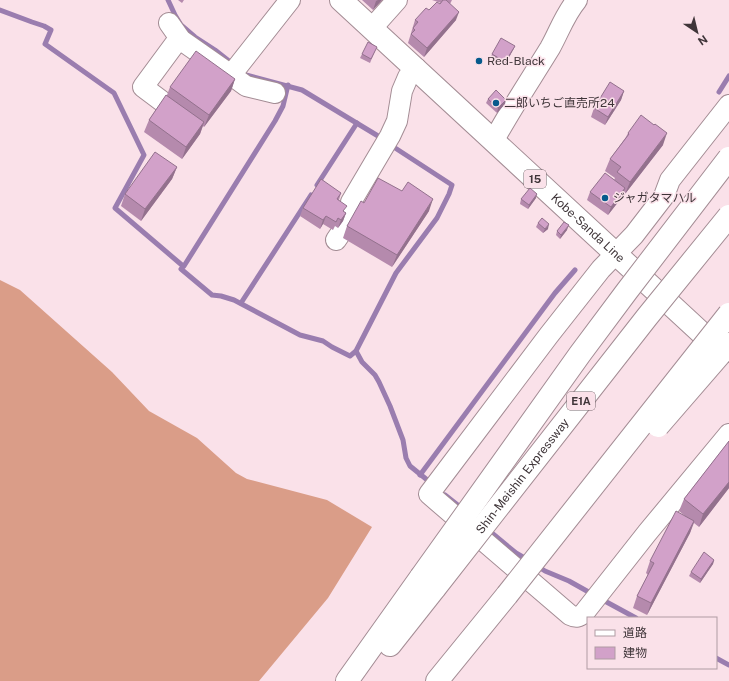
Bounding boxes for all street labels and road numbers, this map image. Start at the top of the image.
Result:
road number: 15 [524,170,546,188]
street label: Kobe-Sanda Line [548,191,628,266]
road number: E1A [567,392,595,410]
street label: Shin-Meishin Expressway [473,415,572,537]

